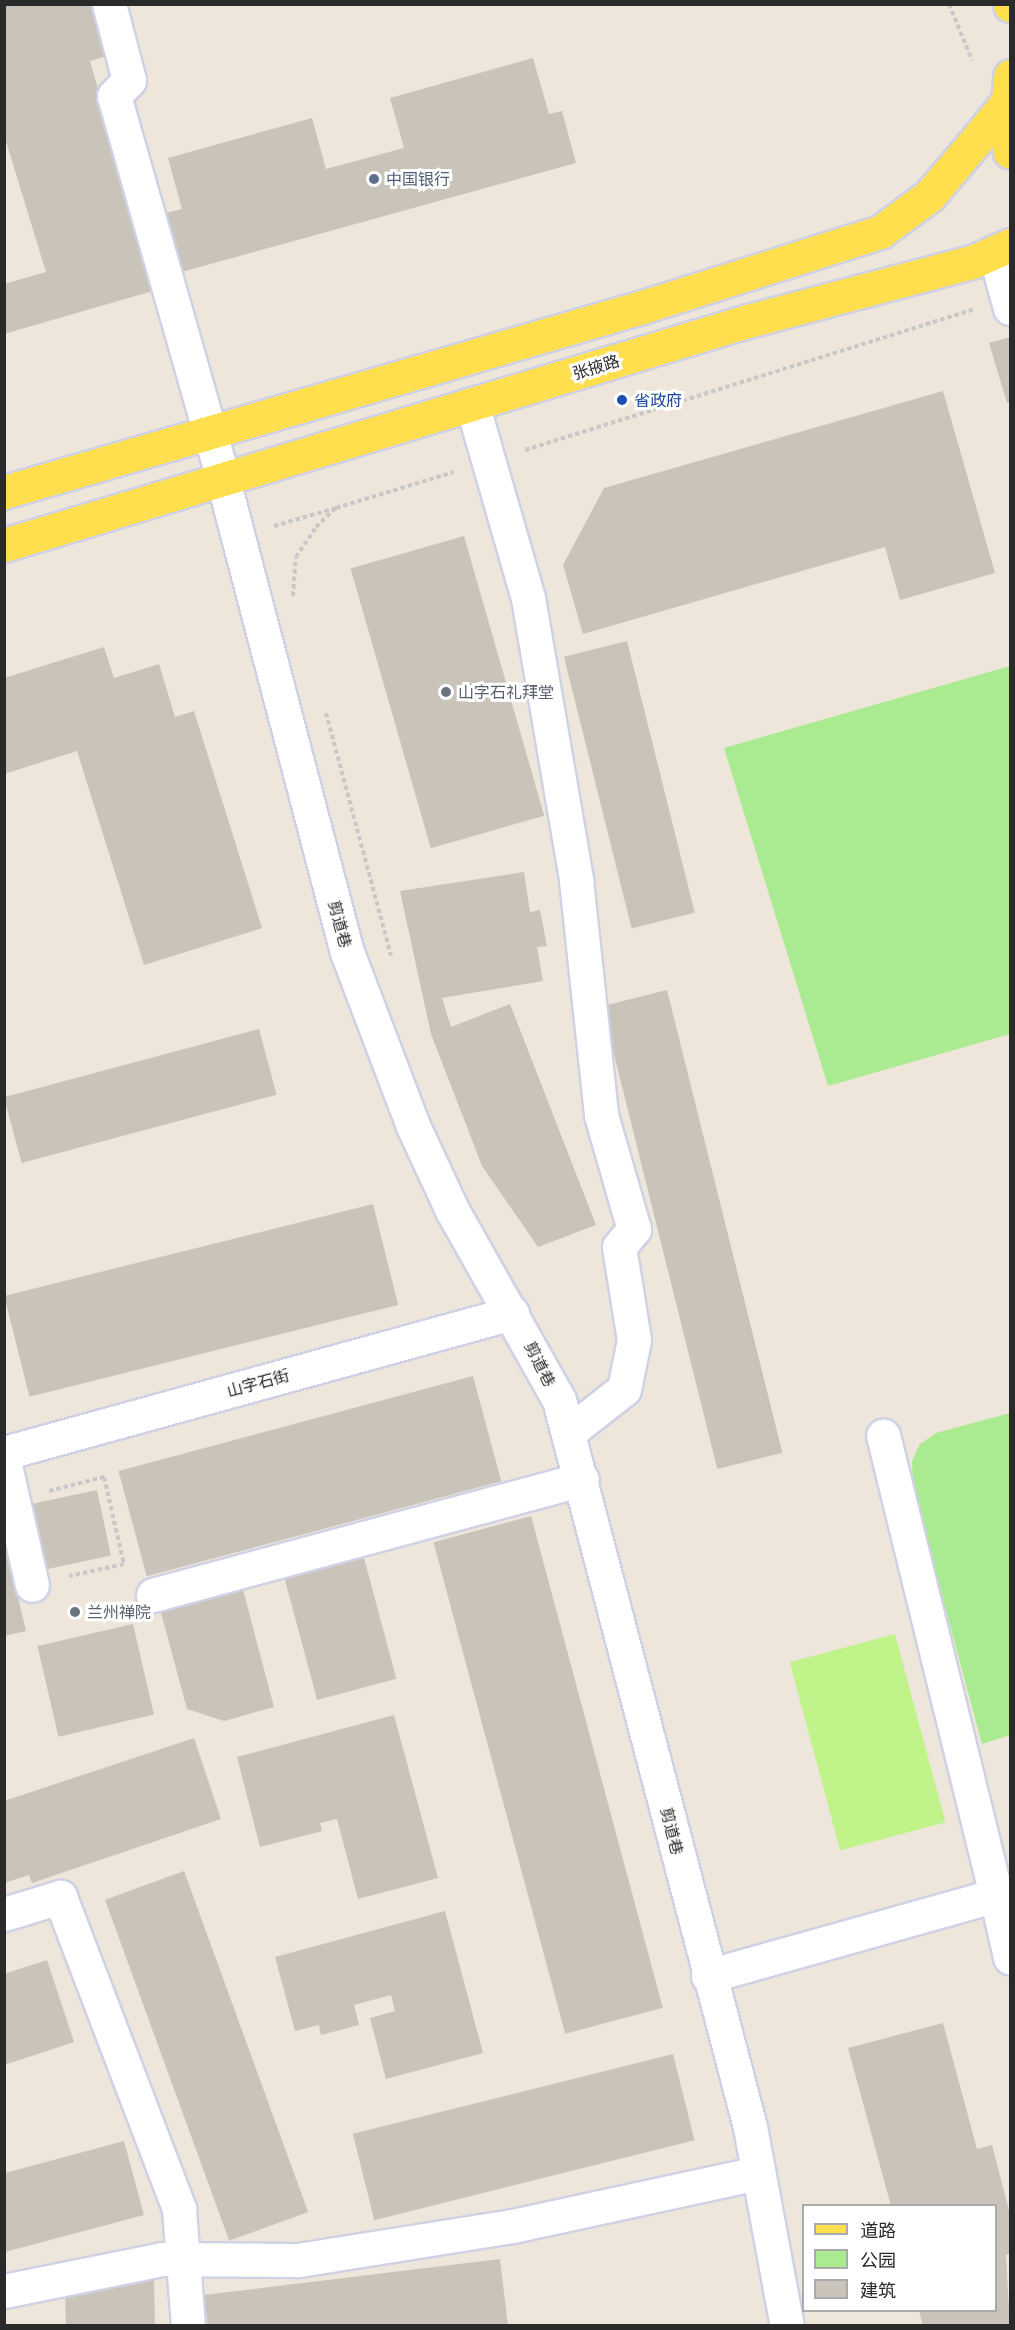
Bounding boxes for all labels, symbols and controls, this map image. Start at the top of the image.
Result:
place label: 中国银行 [386,169,450,189]
marker: 中国银行 [367,172,381,186]
street label: 张掖路 [570,351,622,383]
place label: 省政府 [634,390,682,410]
marker: 省政府 [615,393,629,407]
place label: 山字石礼拜堂 [458,682,554,702]
marker: 山字石礼拜堂 [439,685,453,699]
street label: 剪道巷 [325,898,355,950]
street label: 剪道巷 [521,1338,559,1390]
street label: 山字石街 [225,1365,291,1401]
place label: 兰州禅院 [87,1602,151,1622]
marker: 兰州禅院 [68,1605,82,1619]
street label: 剪道巷 [657,1805,687,1857]
legend [802,2204,997,2312]
text: 道路 [860,2219,896,2241]
text: 公园 [860,2249,896,2271]
text: 建筑 [860,2279,896,2301]

